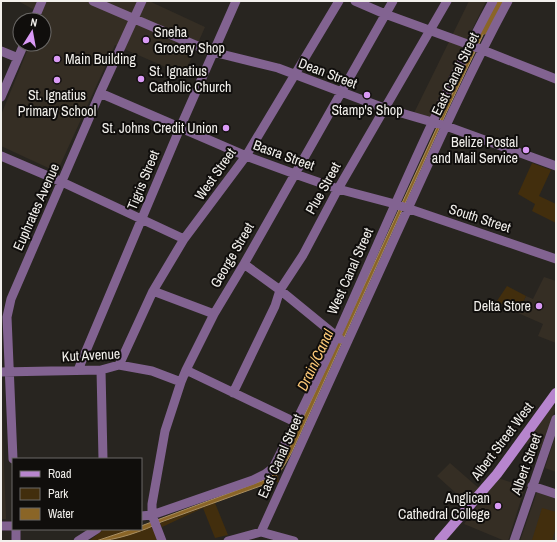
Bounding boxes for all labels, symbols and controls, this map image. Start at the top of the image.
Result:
north arrow [12,12,52,52]
text: N [29,15,38,30]
place label: Sneha Grocery Shop [154,23,225,57]
street label: East Canal Street [427,30,483,118]
marker: Sneha Grocery Shop [141,35,151,45]
place label: Main Building [65,50,136,68]
marker: Main Building [52,54,62,64]
street label: Dean Street [296,54,360,92]
place label: St. Ignatius Catholic Church [149,62,231,96]
marker: St. Ignatius Catholic Church [136,74,146,84]
marker: St. Ignatius Primary School [52,75,62,85]
place label: St. Ignatius Primary School [18,86,96,120]
marker: Stamp's Shop [362,90,372,100]
place label: Stamp's Shop [331,101,403,119]
place label: St. Johns Credit Union [102,119,218,137]
marker: St. Johns Credit Union [221,123,231,133]
place label: Belize Postal and Mail Service [432,133,518,167]
street label: Basra Street [251,136,317,174]
street label: West Street [190,144,240,204]
marker: Belize Postal and Mail Service [521,145,531,155]
street label: Tigris Street [123,147,163,213]
street label: Plue Street [301,159,345,217]
street label: Euphrates Avenue [9,161,63,253]
street label: South Street [447,200,513,236]
street label: George Street [206,219,258,291]
street label: West Canal Street [323,225,377,317]
place label: Delta Store [474,297,531,315]
marker: Delta Store [534,301,544,311]
water label: Drain/Canal [292,326,338,394]
street label: Kut Avenue [61,344,121,366]
street label: Albert Street West [467,399,537,483]
street label: East Canal Street [253,411,307,501]
street label: Albert Street [507,431,545,497]
legend [12,458,142,530]
text: Road [48,466,72,482]
text: Park [48,486,68,502]
place label: Anglican Cathedral College [398,489,490,523]
marker: Anglican Cathedral College [493,501,503,511]
text: Water [48,506,75,522]

